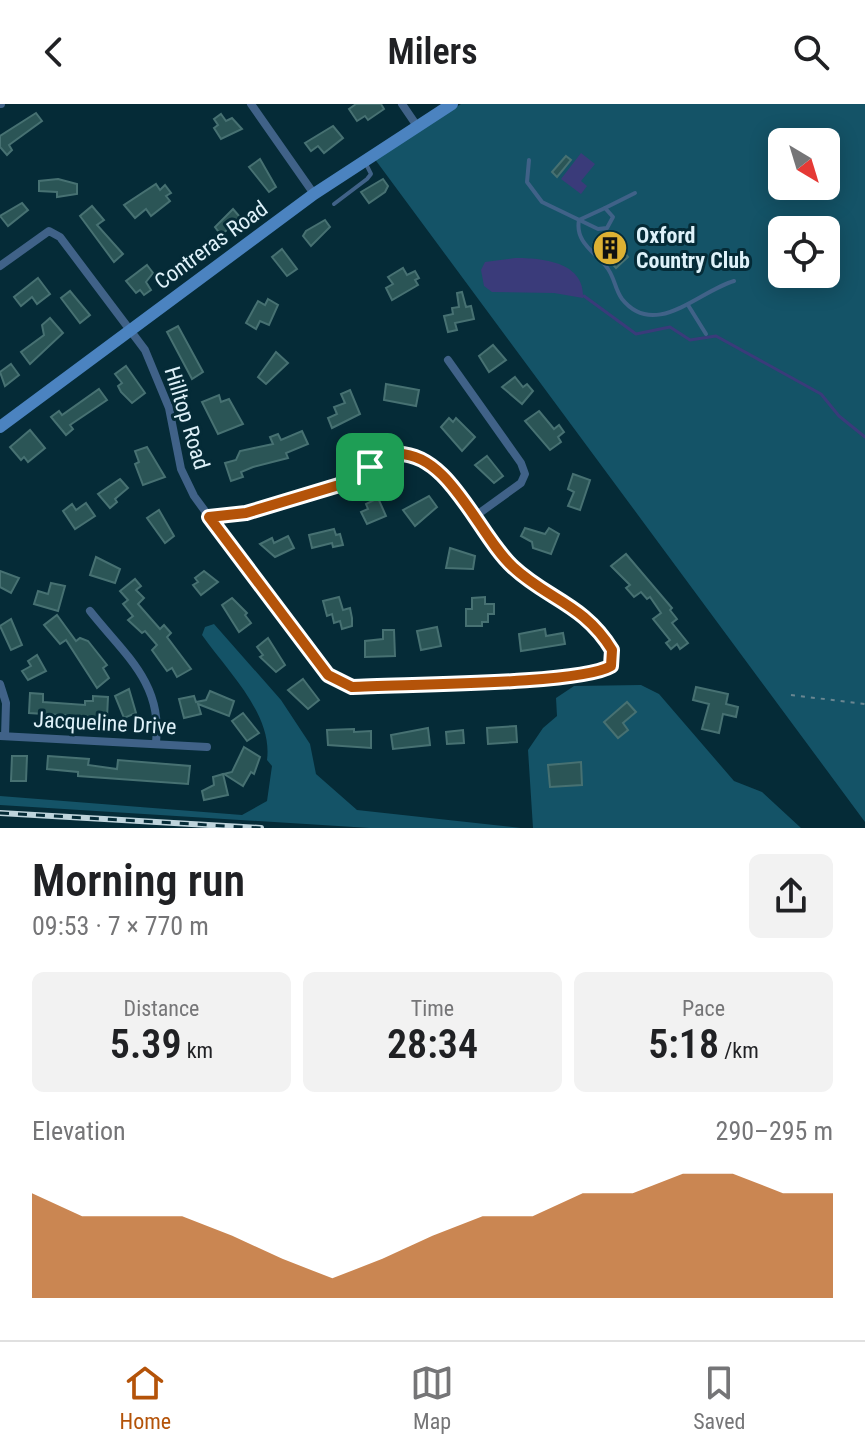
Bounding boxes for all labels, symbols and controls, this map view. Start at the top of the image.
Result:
icon: back [32,30,76,74]
icon: search [789,30,833,74]
text: Milers [387,31,478,73]
north arrow [768,128,840,200]
map controls [768,128,840,288]
street label: Contreras Road [150,196,272,294]
button: locate [768,216,840,288]
place label: Oxford Country Club [636,223,750,273]
building icon: Oxford Country Club [591,229,629,267]
street label: Hilltop Road [160,364,214,472]
pin [336,433,404,501]
icon: arrive [348,445,392,489]
street label: Jacqueline Drive [33,707,177,739]
button: share [749,854,833,938]
text: Morning run [32,855,245,907]
text: 09:53 · 7 × 770 m [32,911,209,941]
text: Distance [124,996,199,1021]
text: Time [411,996,454,1021]
text: Pace [682,996,725,1021]
text: 5.39 [110,1021,182,1068]
text: 28:34 [387,1021,478,1068]
text: 5:18 [648,1021,719,1068]
text: km [182,1038,213,1063]
text: /km [719,1038,759,1063]
text: Elevation [32,1116,126,1146]
text: 290–295 m [716,1116,833,1146]
tab: Home [120,1361,171,1434]
tab: Map [410,1361,454,1434]
tab: Saved [693,1361,745,1434]

